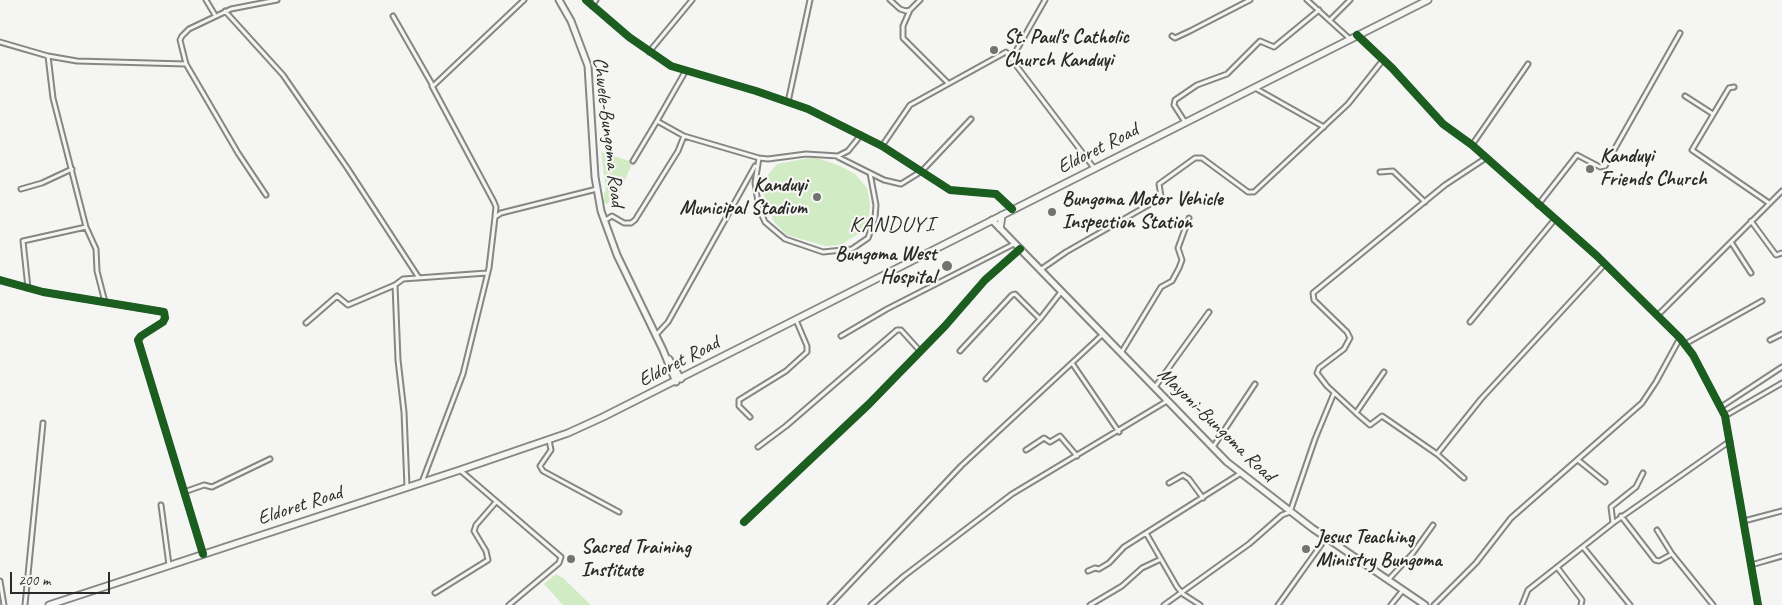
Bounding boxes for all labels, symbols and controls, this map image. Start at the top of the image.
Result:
place label: St. Paul's Catholic Church Kanduyi [1004,26,1129,73]
marker: St. Paul's Catholic Church Kanduyi [988,44,1000,56]
street label: Chwele-Bungoma Road [587,56,629,208]
street label: Eldoret Road [1054,118,1142,180]
place label: Kanduyi Friends Church [1600,145,1707,192]
marker: Kanduyi Friends Church [1584,163,1596,175]
place label: Kanduyi Municipal Stadium [680,174,807,221]
place label: Bungoma Motor Vehicle Inspection Station [1062,188,1223,235]
marker: Kanduyi Municipal Stadium [811,191,823,203]
marker: Bungoma Motor Vehicle Inspection Station [1046,206,1058,218]
district label: KANDUYI [849,212,935,238]
place label: Bungoma West Hospital [835,243,936,290]
marker: Bungoma West Hospital [940,259,954,273]
street label: Eldoret Road [635,331,723,393]
street label: Mayoni-Bungoma Road [1152,363,1280,487]
street label: Eldoret Road [255,481,345,531]
place label: Jesus Teaching Ministry Bungoma [1316,526,1442,573]
place label: Sacred Training Institute [581,536,691,583]
marker: Jesus Teaching Ministry Bungoma [1300,543,1312,555]
marker: Sacred Training Institute [565,553,577,565]
scale bar [12,562,112,594]
text: 200 m [18,571,50,590]

